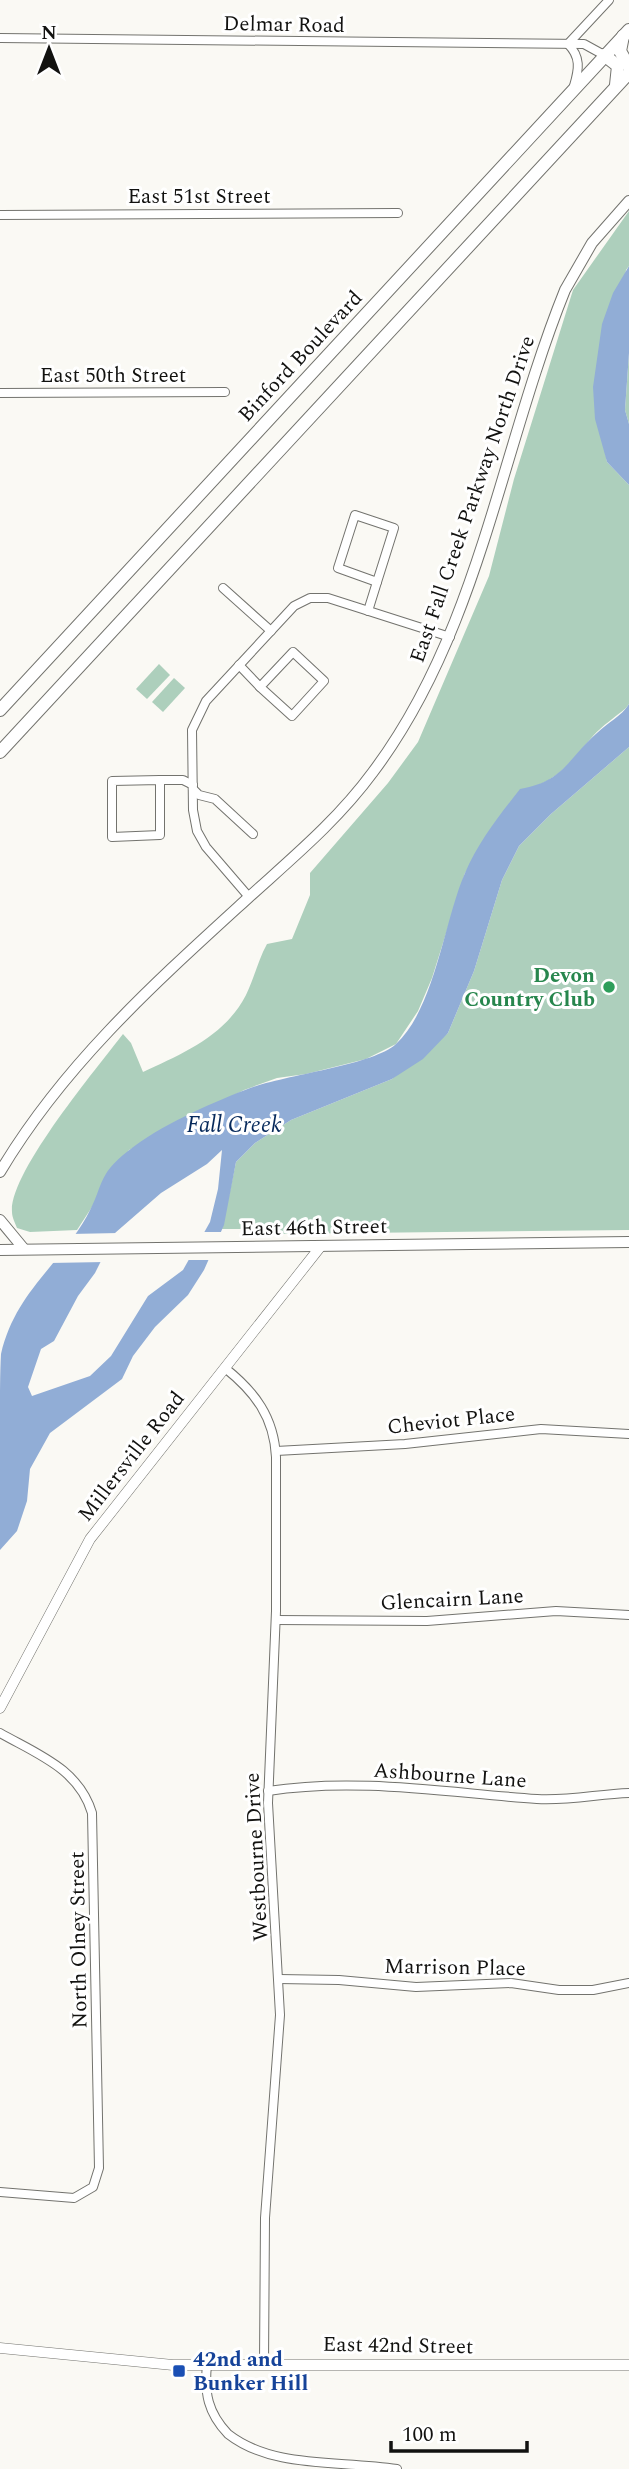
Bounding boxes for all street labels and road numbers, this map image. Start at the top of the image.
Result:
street label: Delmar Road [223,8,345,42]
street label: East 51st Street [127,181,271,213]
street label: Binford Boulevard [231,284,370,430]
street label: East Fall Creek Parkway North Drive [402,331,544,667]
street label: East 50th Street [40,360,186,392]
street label: East 46th Street [240,1211,388,1245]
street label: Millersville Road [70,1384,193,1529]
street label: Cheviot Place [386,1398,517,1444]
street label: Glencairn Lane [380,1580,524,1620]
street label: Ashbourne Lane [372,1755,528,1797]
street label: Westbourne Drive [237,1772,277,1942]
street label: North Olney Street [61,1851,97,2029]
street label: Marrison Place [384,1951,526,1985]
street label: East 42nd Street [322,2329,474,2363]

